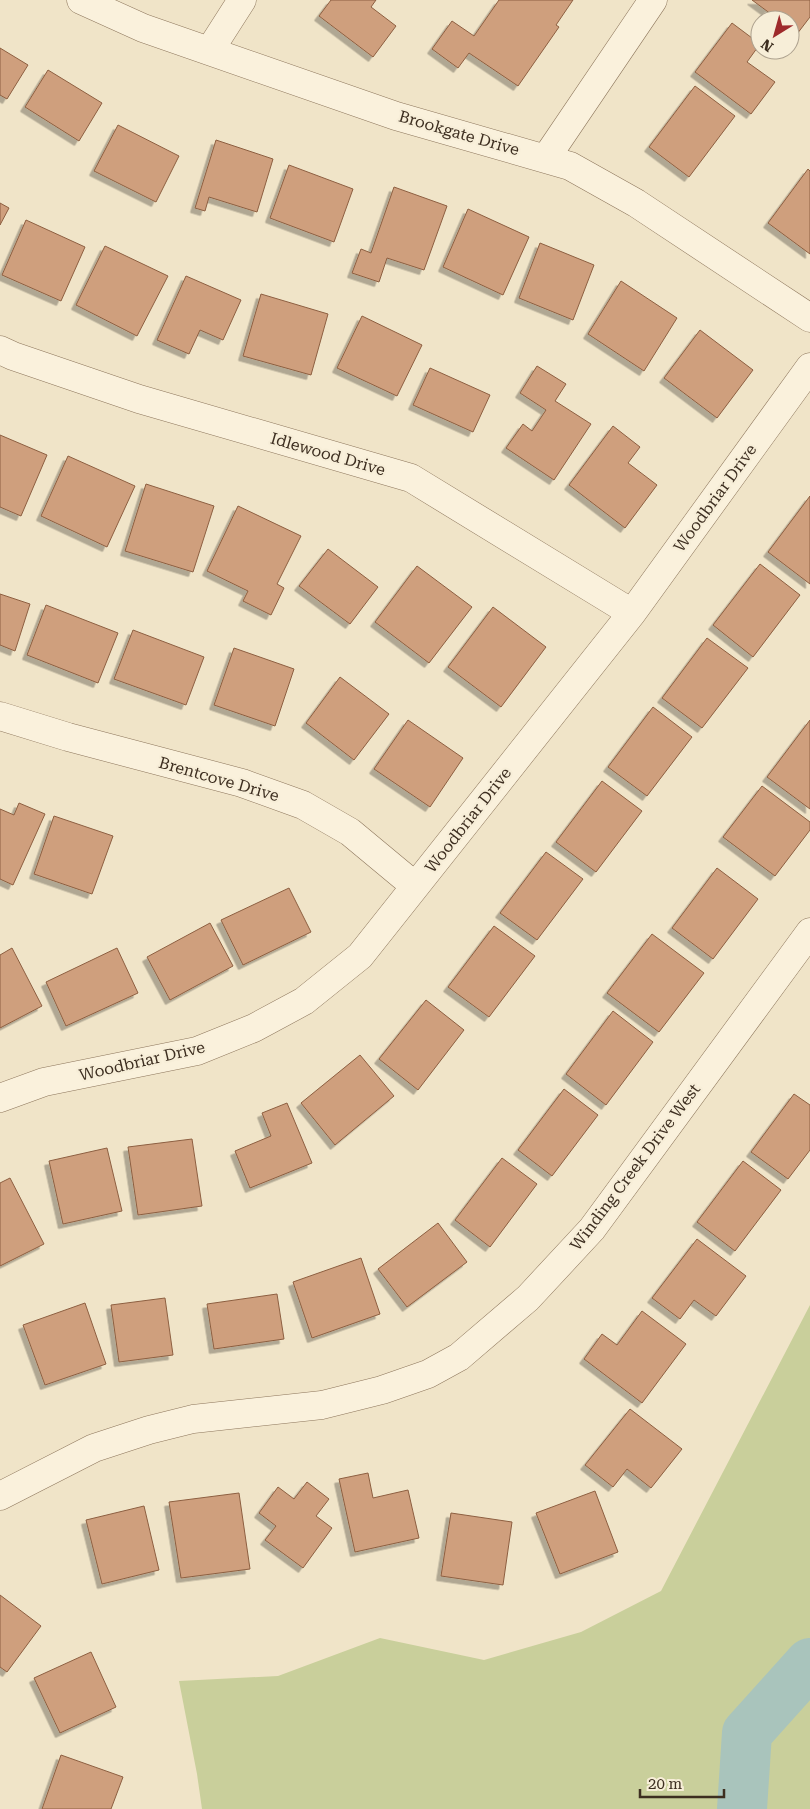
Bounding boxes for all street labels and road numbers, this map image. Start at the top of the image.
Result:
street label: Brookgate Drive [397,107,522,159]
street label: Idlewood Drive [269,429,388,479]
street label: Woodbriar Drive [670,440,761,556]
street label: Brentcove Drive [157,753,281,805]
street label: Woodbriar Drive [421,763,515,876]
street label: Woodbriar Drive [77,1037,207,1085]
street label: Winding Creek Drive West [566,1080,704,1254]

